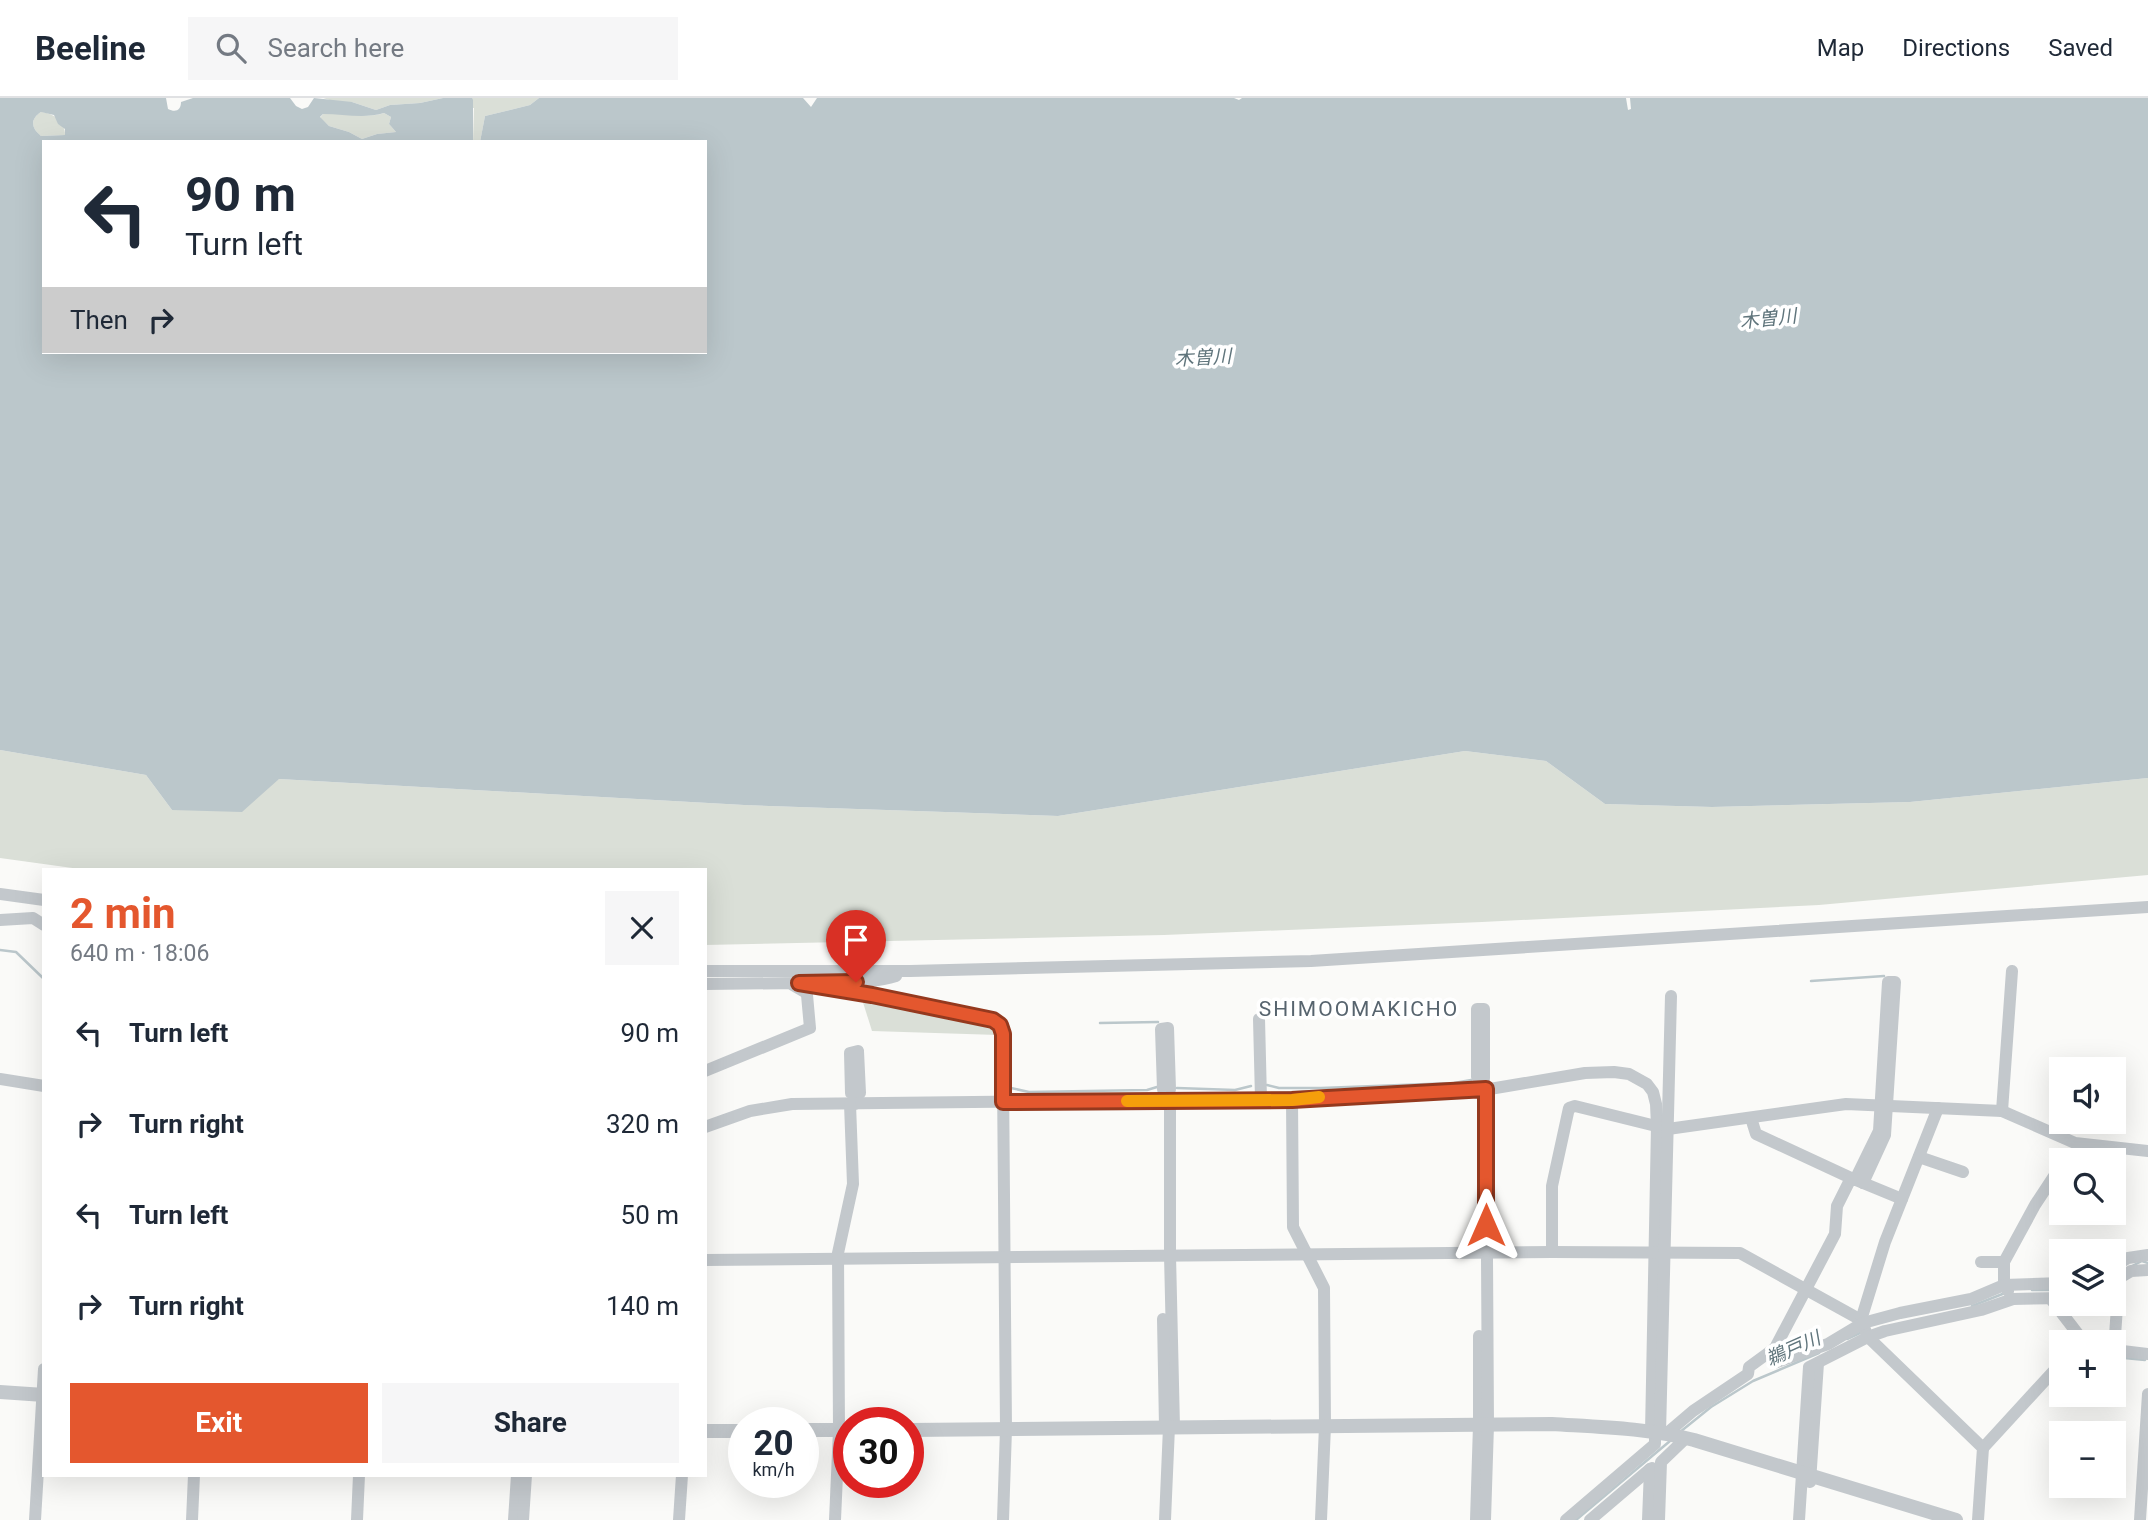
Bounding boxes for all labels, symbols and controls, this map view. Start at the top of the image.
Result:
search box [188,17,678,80]
text: Beeline [35,29,146,68]
icon: search [212,29,250,67]
text: Search here [268,33,404,63]
text: Map [1817,34,1864,62]
text: Directions [1902,34,2010,62]
text: Saved [2048,34,2113,62]
text: 90 m [185,166,296,223]
icon: left [70,168,161,259]
text: Turn left [185,225,303,263]
icon: right [142,301,180,339]
water label: 木曽川 [1738,304,1800,333]
text: Then [70,305,128,335]
water label: 木曽川 [1174,344,1234,370]
text: 2 min [70,889,176,938]
button: close [605,891,679,965]
pin [826,910,886,982]
icon: arrive [837,921,875,959]
text: 640 m · 18:06 [70,940,209,967]
district label: SHIMOOMAKICHO [1259,997,1459,1021]
icon: left [70,1014,108,1052]
text: Turn left [129,1018,228,1048]
text: 90 m [621,1018,679,1048]
map controls [2049,1057,2126,1498]
button: sound [2049,1057,2126,1134]
icon: right [70,1105,108,1143]
text: Turn right [129,1109,244,1139]
text: 320 m [606,1109,679,1139]
button: search [2049,1148,2126,1225]
position arrow [1449,1188,1523,1262]
icon: left [70,1196,108,1234]
text: Turn left [129,1200,228,1230]
text: 50 m [621,1200,679,1230]
button: layers [2049,1239,2126,1316]
icon: right [70,1287,108,1325]
text: Turn right [129,1291,244,1321]
text: 140 m [606,1291,679,1321]
water label: 鵜戸川 [1762,1326,1826,1371]
button: + [2049,1330,2126,1407]
button: Exit [70,1383,368,1463]
button: Share [382,1383,679,1463]
speed limit sign: 30 [833,1407,924,1498]
button: − [2049,1421,2126,1498]
text: 20 [753,1423,794,1464]
text: km/h [752,1459,795,1480]

